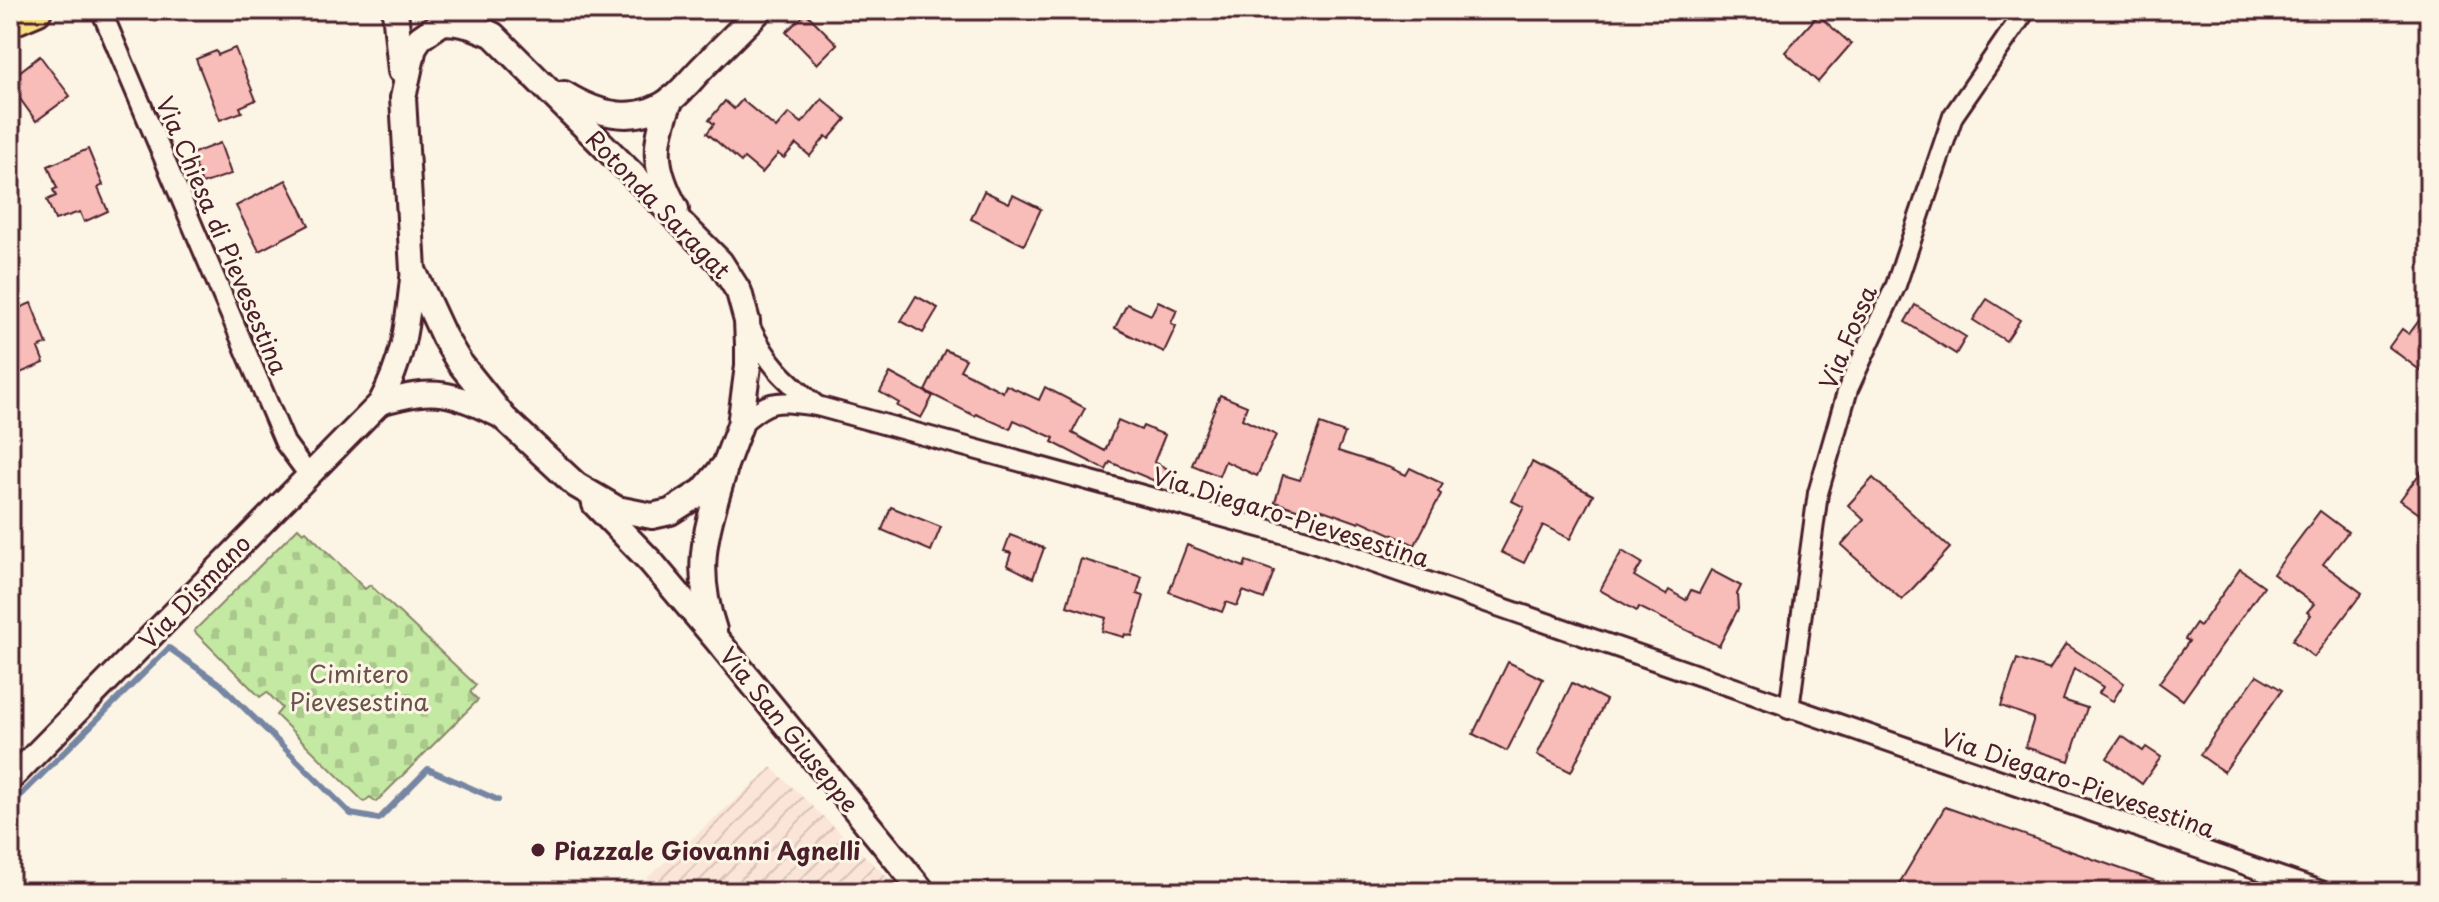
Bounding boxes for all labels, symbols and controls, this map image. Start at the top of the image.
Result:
street label: Via Chiesa di Pievesestina [148,90,298,380]
street label: Rotonda Saragat [578,121,740,287]
street label: Via Fossa [1809,279,1885,395]
street label: Via Diegaro-Pievesestina [1148,457,1434,575]
street label: Via Dismano [130,525,258,657]
street label: Via San Giuseppe [712,638,868,820]
park label: Cimitero Pievesestina [289,655,429,719]
street label: Via Diegaro-Pievesestina [1936,718,2220,846]
place label: Piazzale Giovanni Agnelli [554,832,860,868]
marker: Piazzale Giovanni Agnelli [529,841,547,859]

